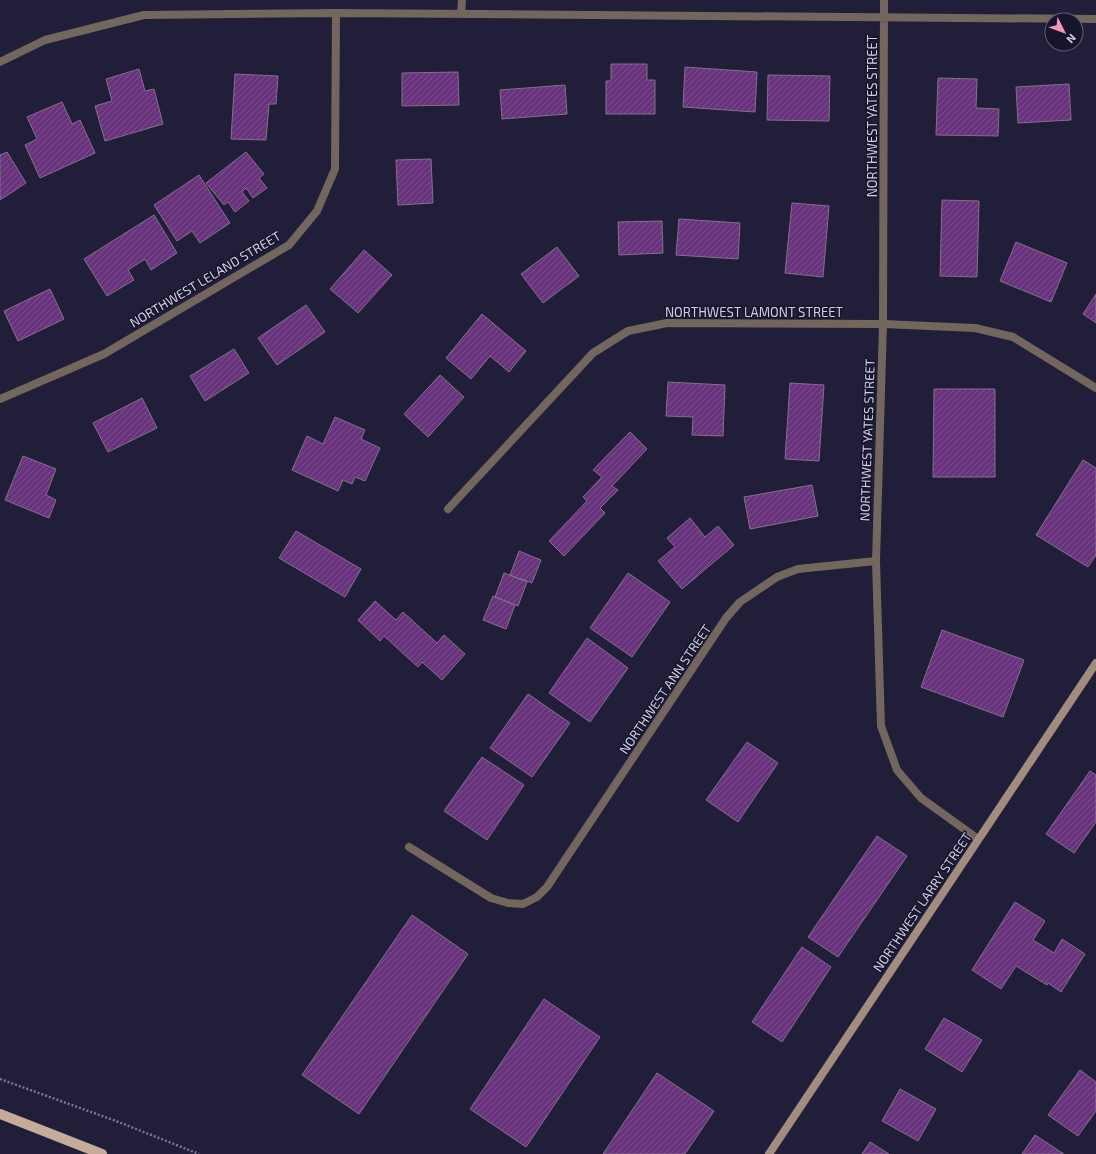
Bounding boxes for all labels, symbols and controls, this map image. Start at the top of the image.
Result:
north arrow [1044,12,1084,52]
text: N [1064,32,1079,46]
street label: NORTHWEST YATES STREET [864,34,880,197]
street label: NORTHWEST LELAND STREET [127,227,284,331]
street label: NORTHWEST LAMONT STREET [665,304,844,320]
street label: NORTHWEST YATES STREET [856,358,878,522]
street label: NORTHWEST ANN STREET [616,621,715,757]
street label: NORTHWEST LARRY STREET [869,829,975,975]

